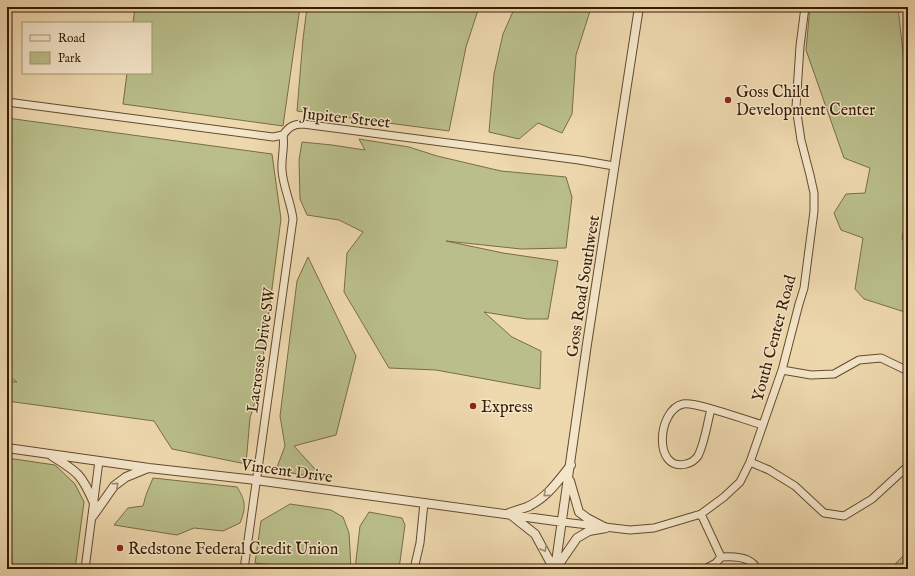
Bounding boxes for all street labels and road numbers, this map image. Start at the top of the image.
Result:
street label: Jupiter Street [298,104,392,134]
street label: Goss Road Southwest [563,213,605,359]
street label: Youth Center Road [748,273,802,404]
street label: Lacrosse Drive SW [243,286,281,414]
street label: Vincent Drive [239,456,334,488]

